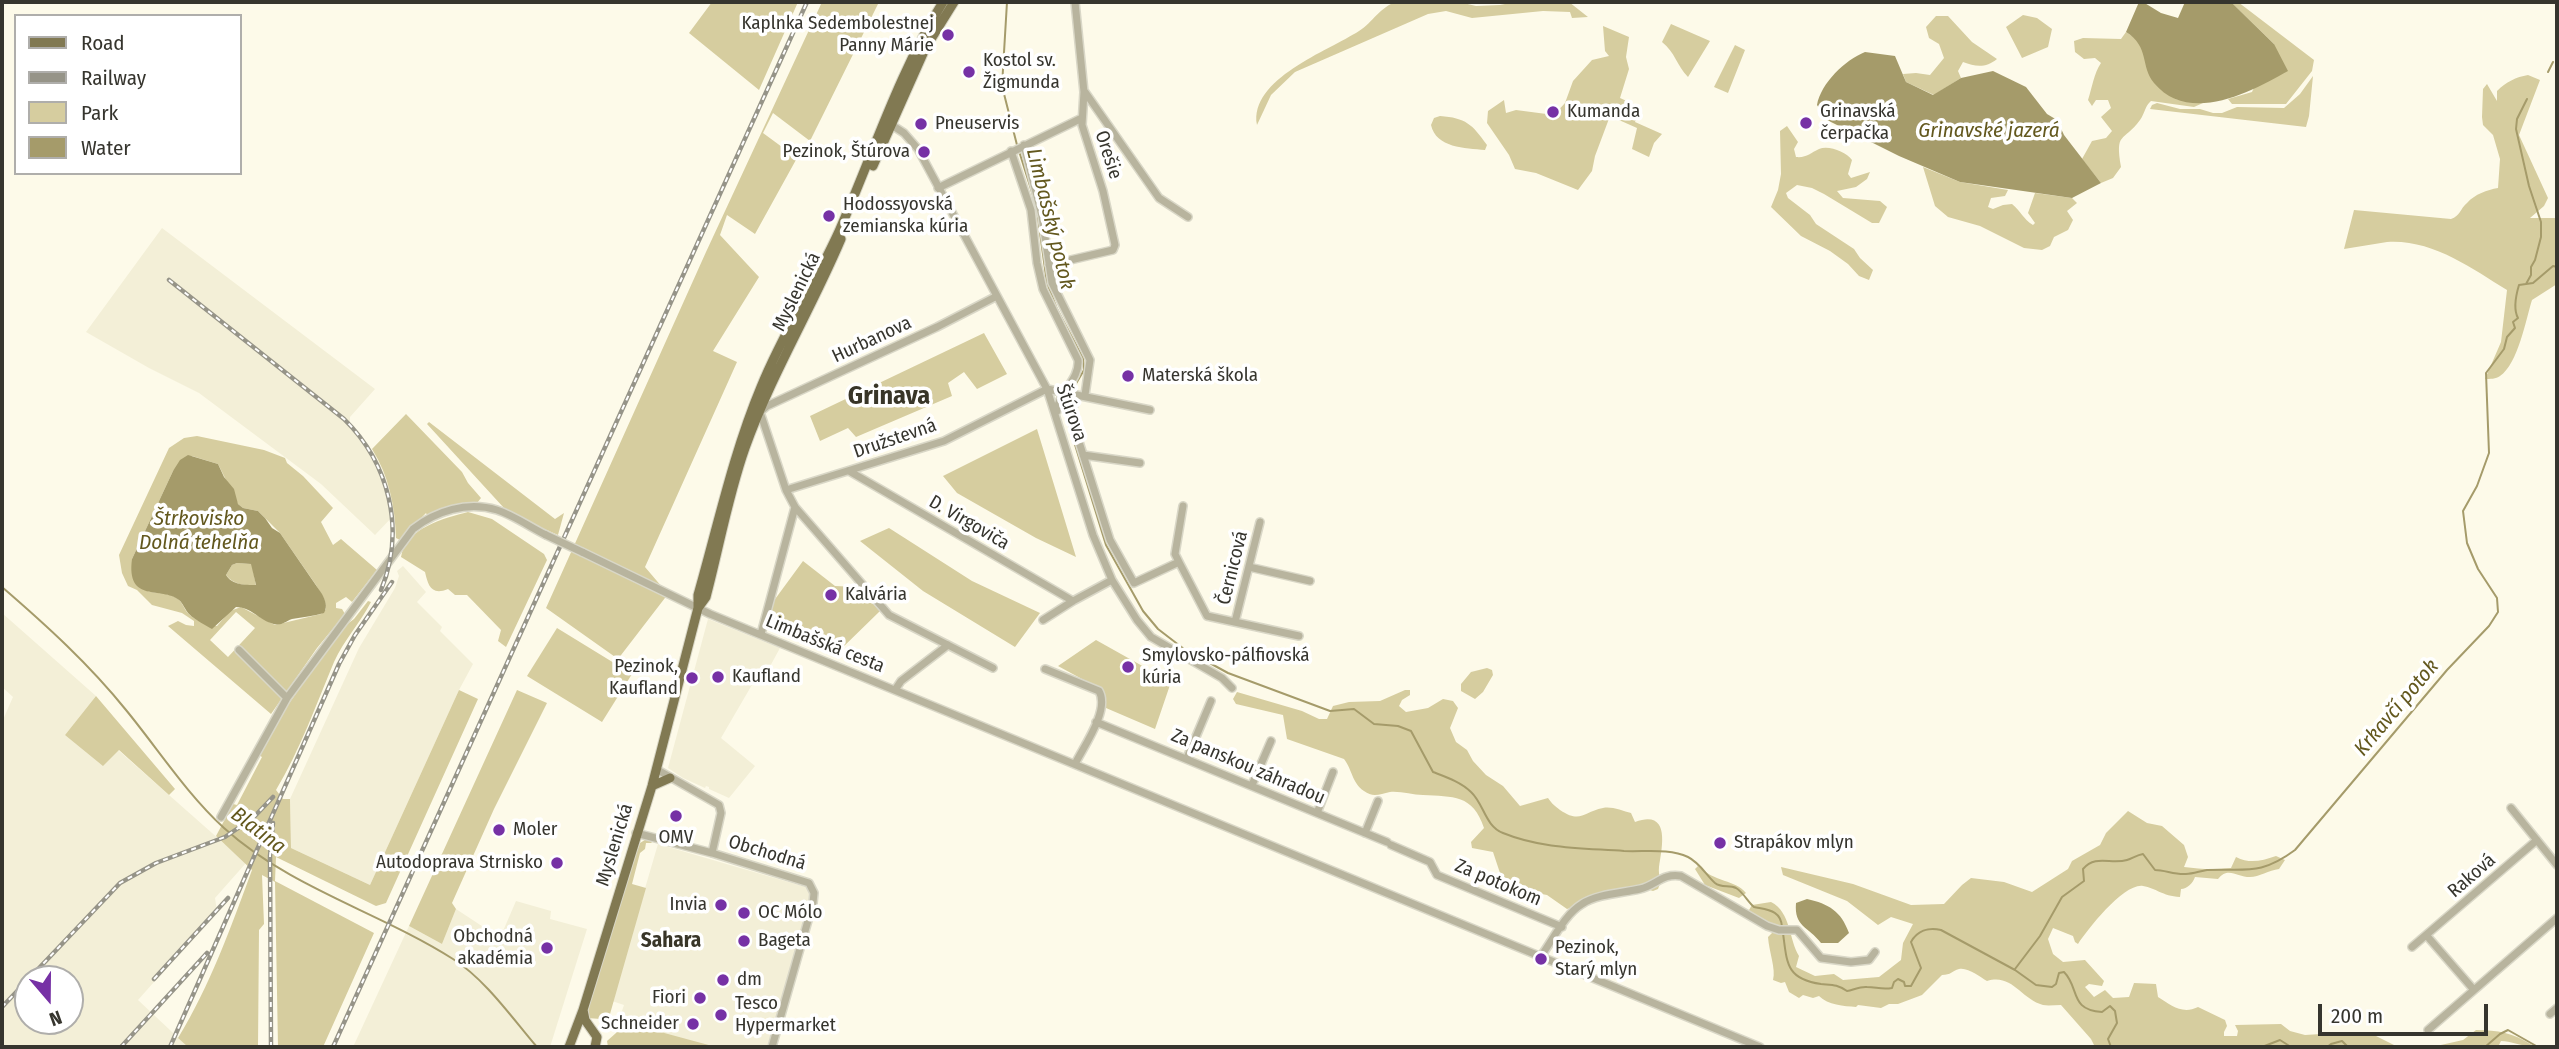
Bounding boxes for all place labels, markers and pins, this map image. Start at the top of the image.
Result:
place label: Kaplnka Sedembolestnej Panny Márie [741,13,934,57]
marker: Kaplnka Sedembolestnej Panny Márie [940,27,956,43]
place label: Kostol sv. Žigmunda [983,50,1060,94]
marker: Kostol sv. Žigmunda [961,64,977,80]
place label: Kumanda [1567,101,1640,123]
place label: Grinavská čerpačka [1820,101,1896,145]
marker: Kumanda [1545,104,1561,120]
place label: Pneuservis [935,113,1019,135]
marker: Grinavská čerpačka [1798,115,1814,131]
marker: Pneuservis [913,116,929,132]
place label: Pezinok, Štúrova [783,141,910,163]
marker: Pezinok, Štúrova [916,144,932,160]
place label: Hodossyovská zemianska kúria [843,194,968,238]
marker: Hodossyovská zemianska kúria [821,208,837,224]
place label: Materská škola [1142,365,1258,387]
marker: Materská škola [1120,368,1136,384]
place label: Kalvária [845,584,907,606]
marker: Kalvária [823,587,839,603]
place label: Smylovsko-pálfiovská kúria [1142,645,1310,689]
place label: Pezinok, Kaufland [609,656,678,700]
marker: Smylovsko-pálfiovská kúria [1120,659,1136,675]
place label: Kaufland [732,666,801,688]
marker: Kaufland [710,669,726,685]
marker: Pezinok, Kaufland [684,670,700,686]
marker: OMV [668,808,684,824]
place label: Moler [513,819,557,841]
marker: Moler [491,822,507,838]
place label: OMV [659,827,693,849]
place label: Strapákov mlyn [1734,832,1854,854]
marker: Strapákov mlyn [1712,835,1728,851]
place label: Autodoprava Strnisko [376,852,543,874]
marker: Autodoprava Strnisko [549,855,565,871]
place label: Invia [670,894,707,916]
marker: Invia [713,897,729,913]
place label: OC Mólo [758,902,822,924]
marker: OC Mólo [736,905,752,921]
place label: Obchodná akadémia [453,926,533,970]
place label: Bageta [758,930,811,952]
marker: Bageta [736,933,752,949]
place label: Pezinok, Starý mlyn [1555,937,1637,981]
marker: Obchodná akadémia [539,940,555,956]
marker: Pezinok, Starý mlyn [1533,951,1549,967]
place label: dm [737,969,762,991]
marker: dm [715,972,731,988]
place label: Fiori [652,987,686,1009]
marker: Fiori [692,990,708,1006]
place label: Tesco Hypermarket [735,993,836,1037]
marker: Tesco Hypermarket [713,1007,729,1023]
place label: Schneider [601,1013,679,1035]
marker: Schneider [685,1016,701,1032]

